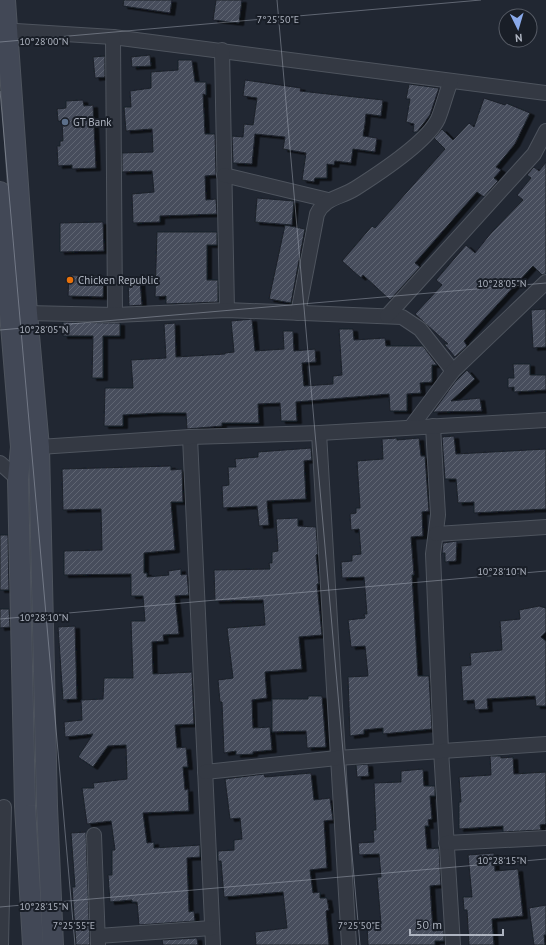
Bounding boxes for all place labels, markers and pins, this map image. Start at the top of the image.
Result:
place label: GT Bank [73,115,112,129]
marker: GT Bank [60,117,70,127]
place label: Chicken Republic [78,273,158,287]
marker: Chicken Republic [65,275,75,285]

